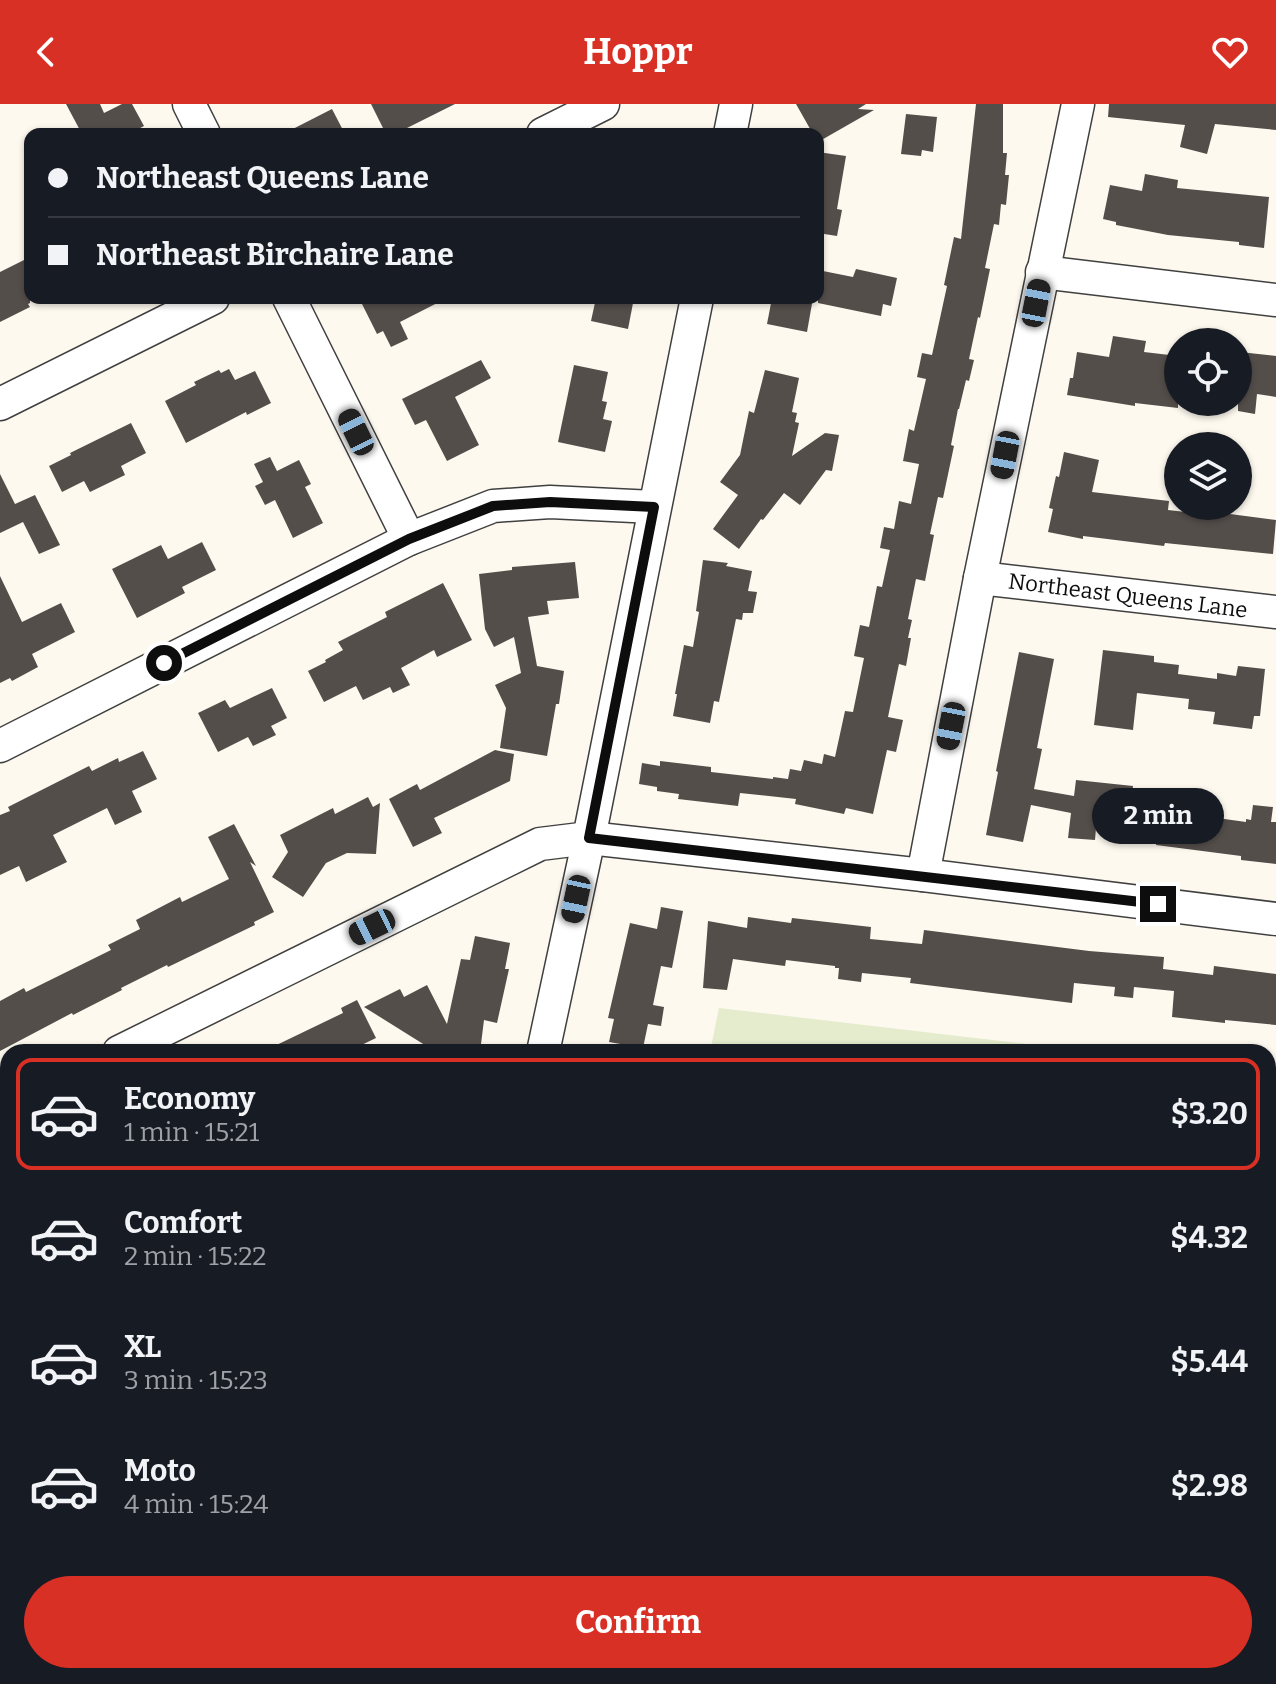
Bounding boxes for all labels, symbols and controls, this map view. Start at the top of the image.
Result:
icon: back [24,30,68,74]
text: Hoppr [583,30,693,74]
icon: heart [1208,30,1252,74]
text: Northeast Queens Lane [96,160,429,196]
text: Northeast Birchaire Lane [96,237,454,273]
car [1020,277,1052,329]
map controls [1164,328,1252,520]
button: locate [1164,328,1252,416]
car [335,405,377,459]
car [989,429,1021,481]
button: layers [1164,432,1252,520]
street label: Northeast Queens Lane [1007,567,1249,624]
route start [146,645,182,681]
car [935,700,967,752]
callout: 2 min [1092,788,1224,844]
text: 2 min [1123,800,1193,831]
car [559,873,593,925]
route end [1140,886,1176,922]
car [345,906,399,948]
icon: car [28,1078,100,1150]
text: Economy [124,1081,255,1117]
text: $3.20 [1171,1096,1248,1132]
text: 1 min · 15:21 [124,1117,259,1148]
icon: car [28,1202,100,1274]
text: Comfort [124,1205,242,1241]
text: $4.32 [1170,1220,1248,1256]
text: 2 min · 15:22 [124,1241,266,1272]
icon: car [28,1326,100,1398]
text: XL [124,1329,161,1365]
text: $5.44 [1171,1344,1248,1380]
text: 3 min · 15:23 [124,1365,268,1396]
icon: car [28,1450,100,1522]
text: Moto [124,1453,196,1489]
text: $2.98 [1171,1468,1248,1504]
text: 4 min · 15:24 [124,1489,269,1520]
button: Confirm [24,1576,1252,1668]

